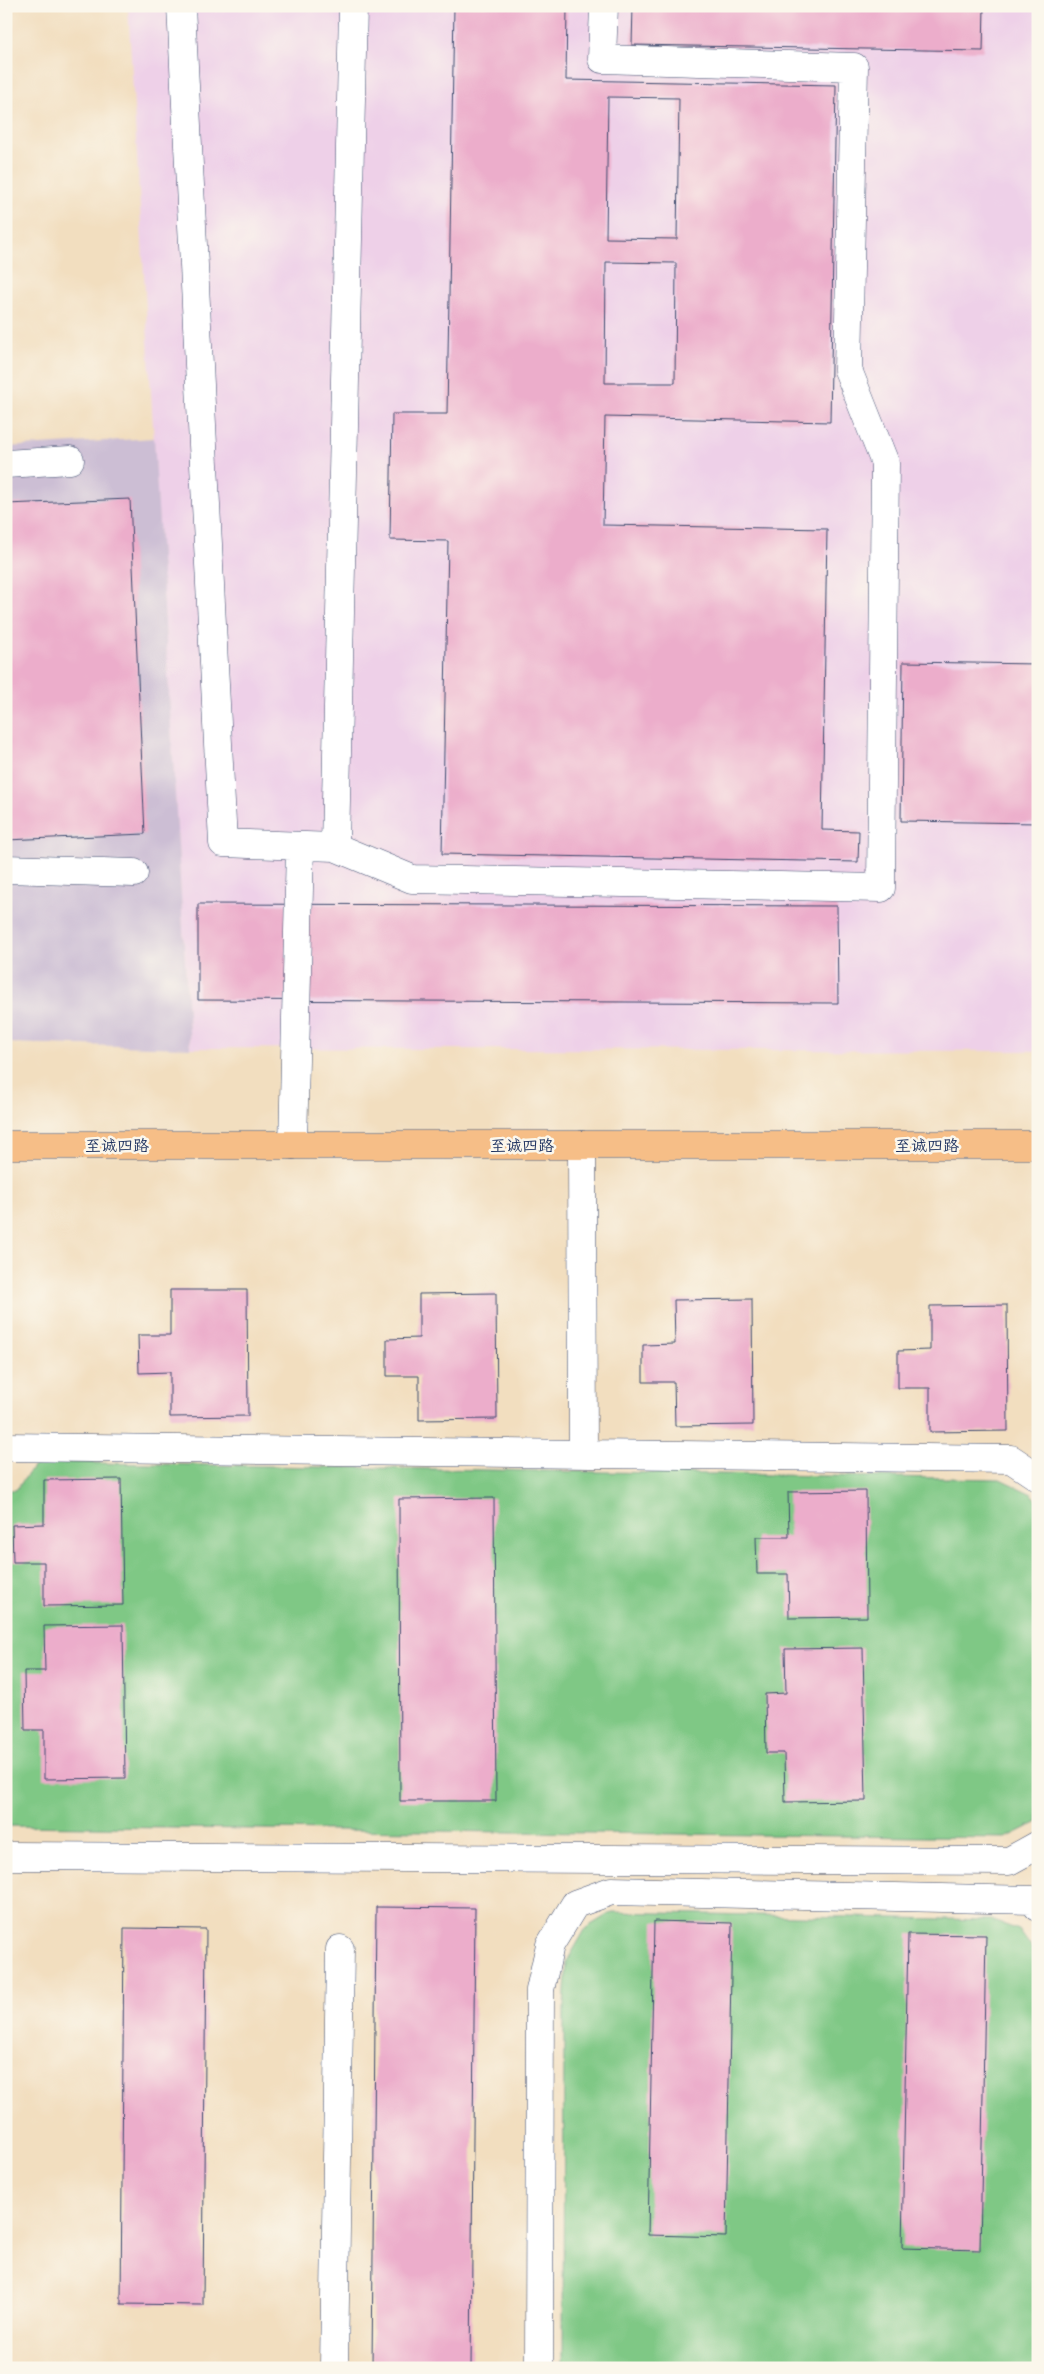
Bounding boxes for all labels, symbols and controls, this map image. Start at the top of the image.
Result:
street label: 至诚四路 [85,1136,149,1159]
street label: 至诚四路 [490,1136,554,1159]
street label: 至诚四路 [895,1136,959,1159]

